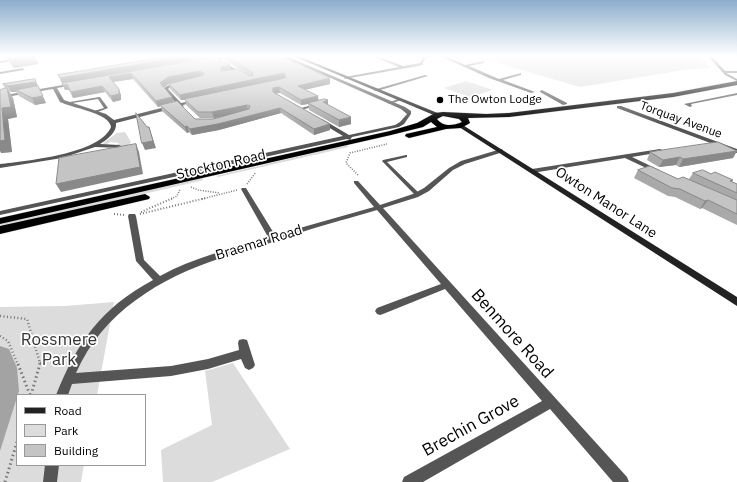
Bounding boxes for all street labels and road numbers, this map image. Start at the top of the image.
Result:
street label: Torquay Avenue [638,99,724,141]
street label: Stockton Road [175,147,267,183]
street label: Owton Manor Lane [552,164,660,242]
street label: Braemar Road [214,222,304,264]
street label: Benmore Road [467,285,557,383]
street label: Brechin Grove [419,391,523,461]

